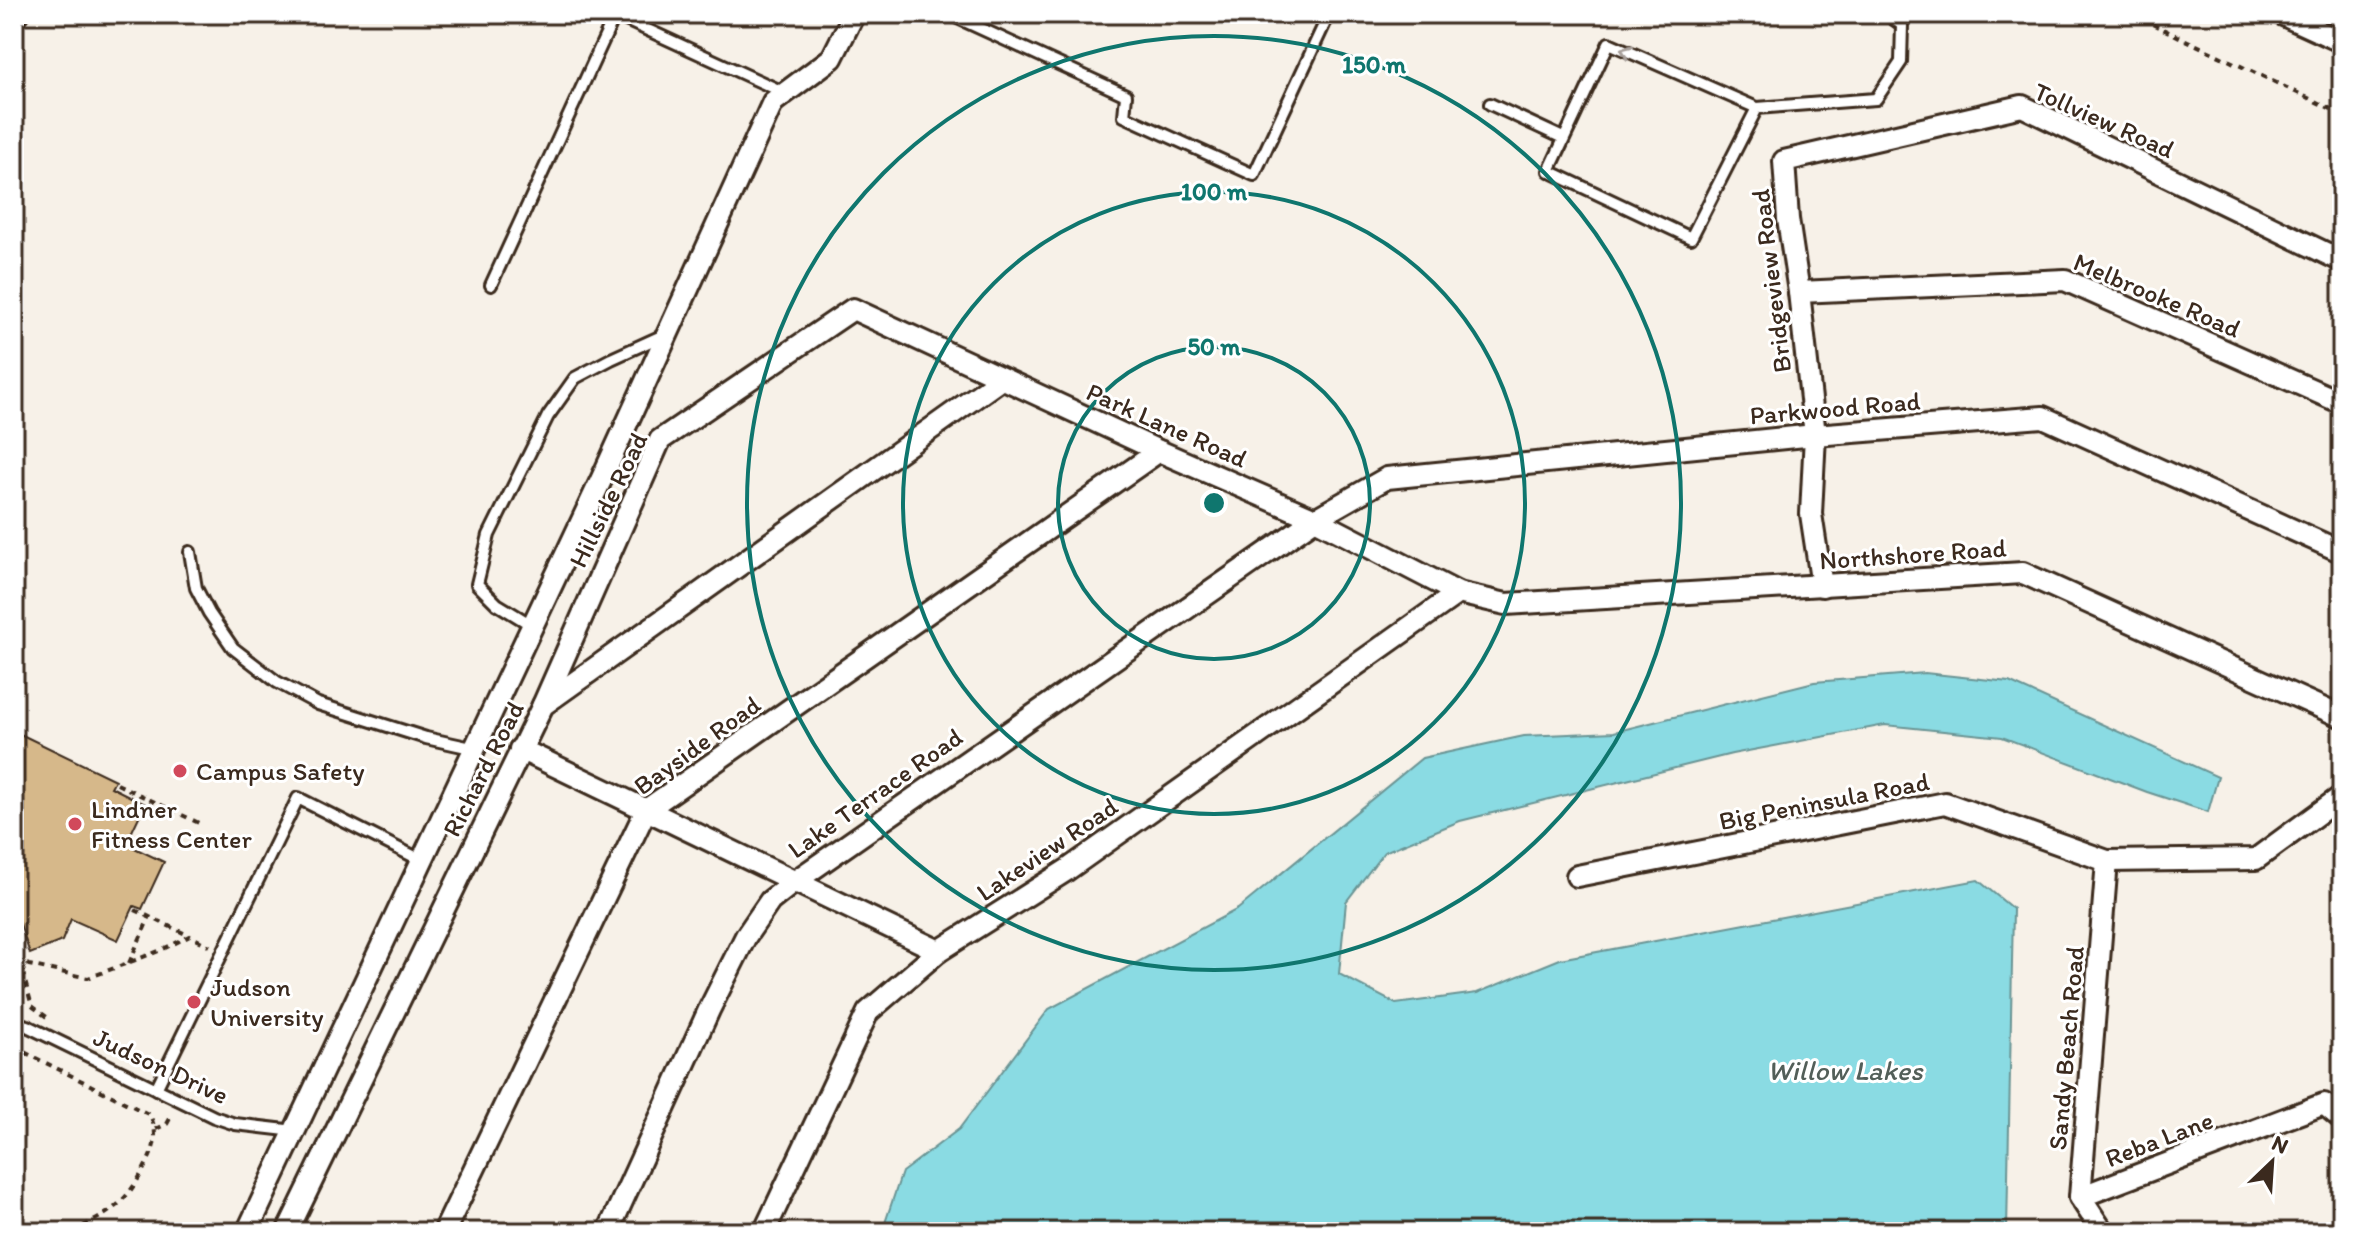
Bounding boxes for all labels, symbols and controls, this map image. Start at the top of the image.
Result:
one-way arrow [1619,44,1634,60]
text: 150 m [1342,50,1407,79]
street label: Tollview Road [2029,75,2179,165]
text: 100 m [1181,177,1248,206]
street label: Bridgeview Road [1744,187,1798,375]
street label: Melbrooke Road [2069,245,2245,345]
text: 50 m [1188,332,1241,361]
street label: Park Lane Road [1082,375,1253,475]
street label: Parkwood Road [1748,385,1922,431]
street label: Hillside Road [562,427,654,573]
centre of rings [1200,489,1228,517]
street label: Northshore Road [1818,531,2008,577]
street label: Bayside Road [627,688,767,802]
street label: Richard Road [435,696,531,842]
street label: Lake Terrace Road [782,721,969,865]
place label: Campus Safety [196,755,364,787]
marker: Campus Safety [171,762,189,780]
street label: Big Peninsula Road [1716,765,1932,837]
street label: Lakeview Road [970,790,1124,908]
place label: Lindner Fitness Center [91,793,252,855]
marker: Lindner Fitness Center [66,815,84,833]
street label: Sandy Beach Road [2041,945,2091,1151]
place label: Judson University [210,971,324,1033]
marker: Judson University [185,993,203,1011]
street label: Judson Drive [88,1021,234,1111]
water label: Willow Lakes [1767,1053,1924,1087]
street label: Reba Lane [2101,1104,2217,1174]
north arrow [2232,1122,2312,1202]
text: N [2268,1129,2293,1160]

